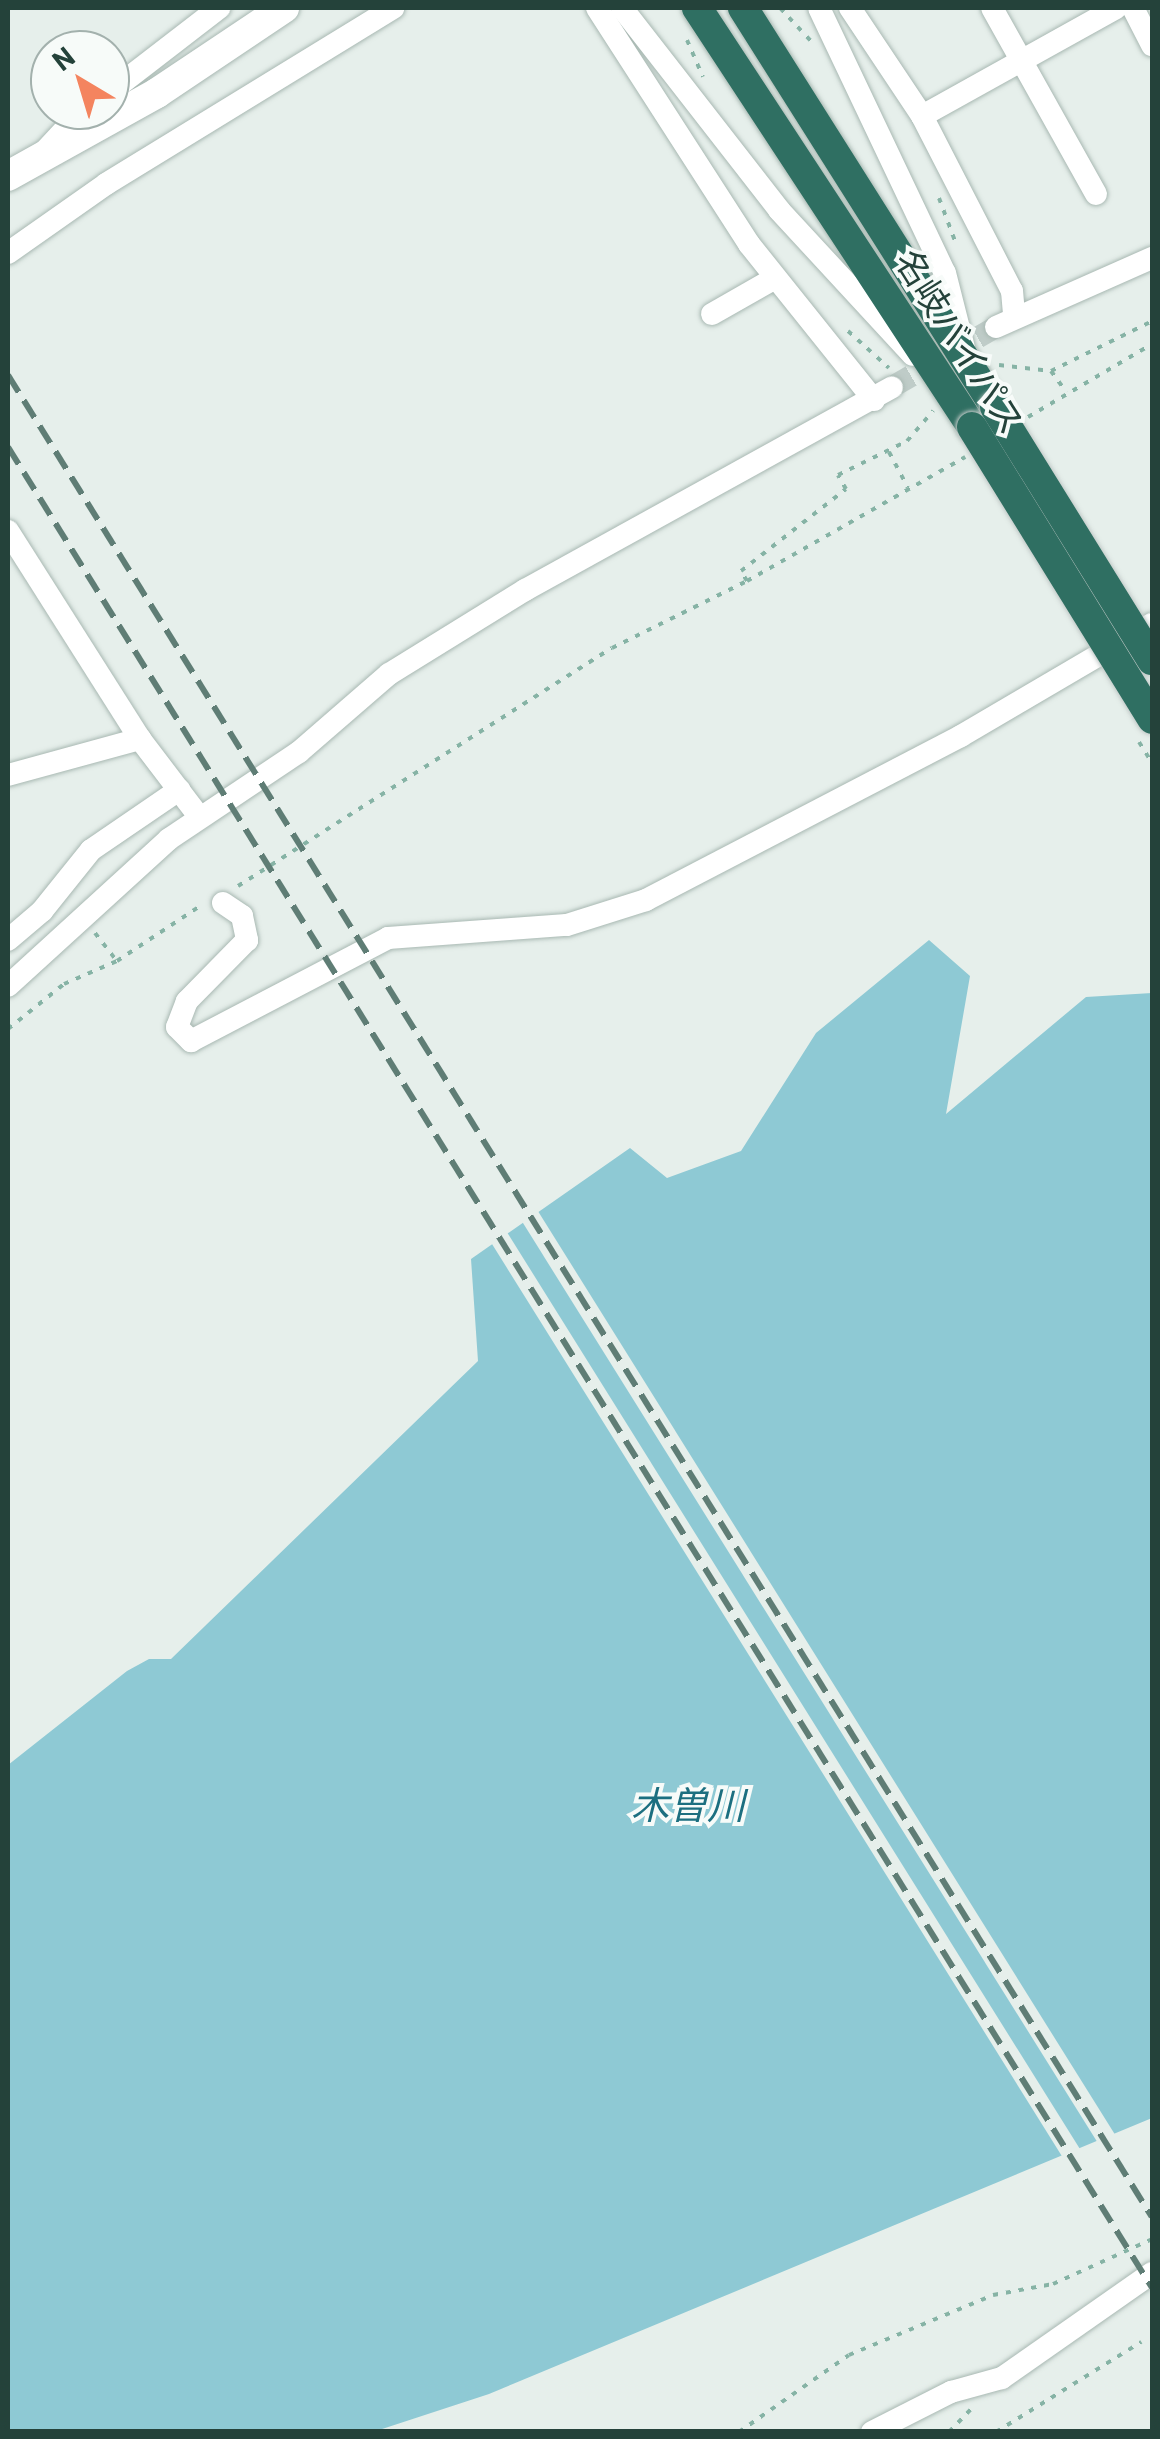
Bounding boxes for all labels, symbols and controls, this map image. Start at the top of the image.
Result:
north arrow [30,30,130,130]
text: N [45,39,81,77]
street label: 名岐バイパス [888,241,1034,441]
water label: 木曽川 [631,1782,745,1828]

